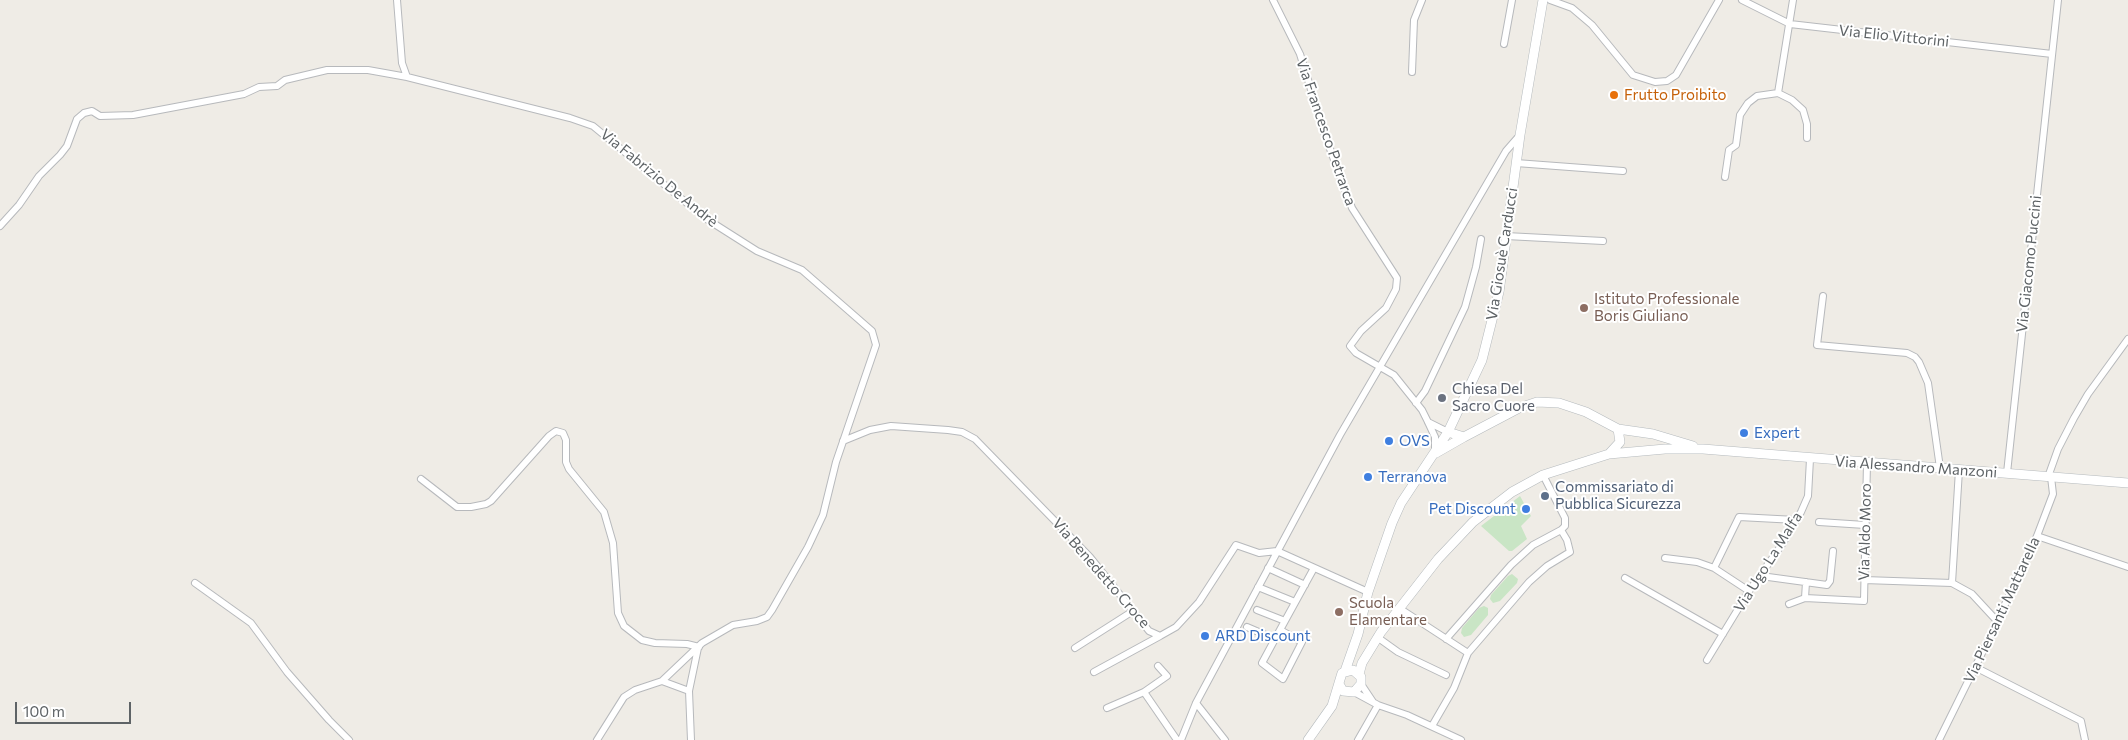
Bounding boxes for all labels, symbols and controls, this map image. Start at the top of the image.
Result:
street label: Via Elio Vittorini [1838,21,1950,51]
street label: Via Francesco Petrarca [1292,56,1360,208]
place label: Frutto Proibito [1624,86,1726,104]
marker: Frutto Proibito [1608,89,1620,101]
street label: Via Fabrizio De Andrè [597,125,721,231]
street label: Via Giosuè Carducci [1483,186,1521,322]
street label: Via Giacomo Puccini [2013,195,2045,333]
place label: Istituto Professionale Boris Giuliano [1594,290,1739,325]
marker: Istituto Professionale Boris Giuliano [1578,302,1590,314]
place label: Chiesa Del Sacro Cuore [1452,380,1535,415]
marker: Chiesa Del Sacro Cuore [1436,392,1448,404]
place label: Expert [1754,424,1800,442]
marker: Expert [1738,427,1750,439]
place label: OVS [1399,432,1430,450]
marker: OVS [1383,435,1395,447]
street label: Via Alessandro Manzoni [1834,452,1998,482]
place label: Terranova [1378,468,1447,486]
marker: Terranova [1362,471,1374,483]
place label: Commissariato di Pubblica Sicurezza [1555,478,1681,513]
street label: Via Aldo Moro [1855,483,1875,581]
marker: Commissariato di Pubblica Sicurezza [1539,490,1551,502]
place label: Pet Discount [1429,500,1516,518]
marker: Pet Discount [1520,503,1532,515]
street label: Via Ugo La Malfa [1730,509,1806,615]
street label: Via Benedetto Croce [1048,514,1154,632]
street label: Via Piersanti Mattarella [1960,534,2044,686]
place label: Scuola Elamentare [1349,594,1427,629]
marker: Scuola Elamentare [1333,606,1345,618]
place label: ARD Discount [1215,627,1311,645]
marker: ARD Discount [1199,630,1211,642]
scale bar [18,692,134,724]
text: 100 m [23,702,65,720]

